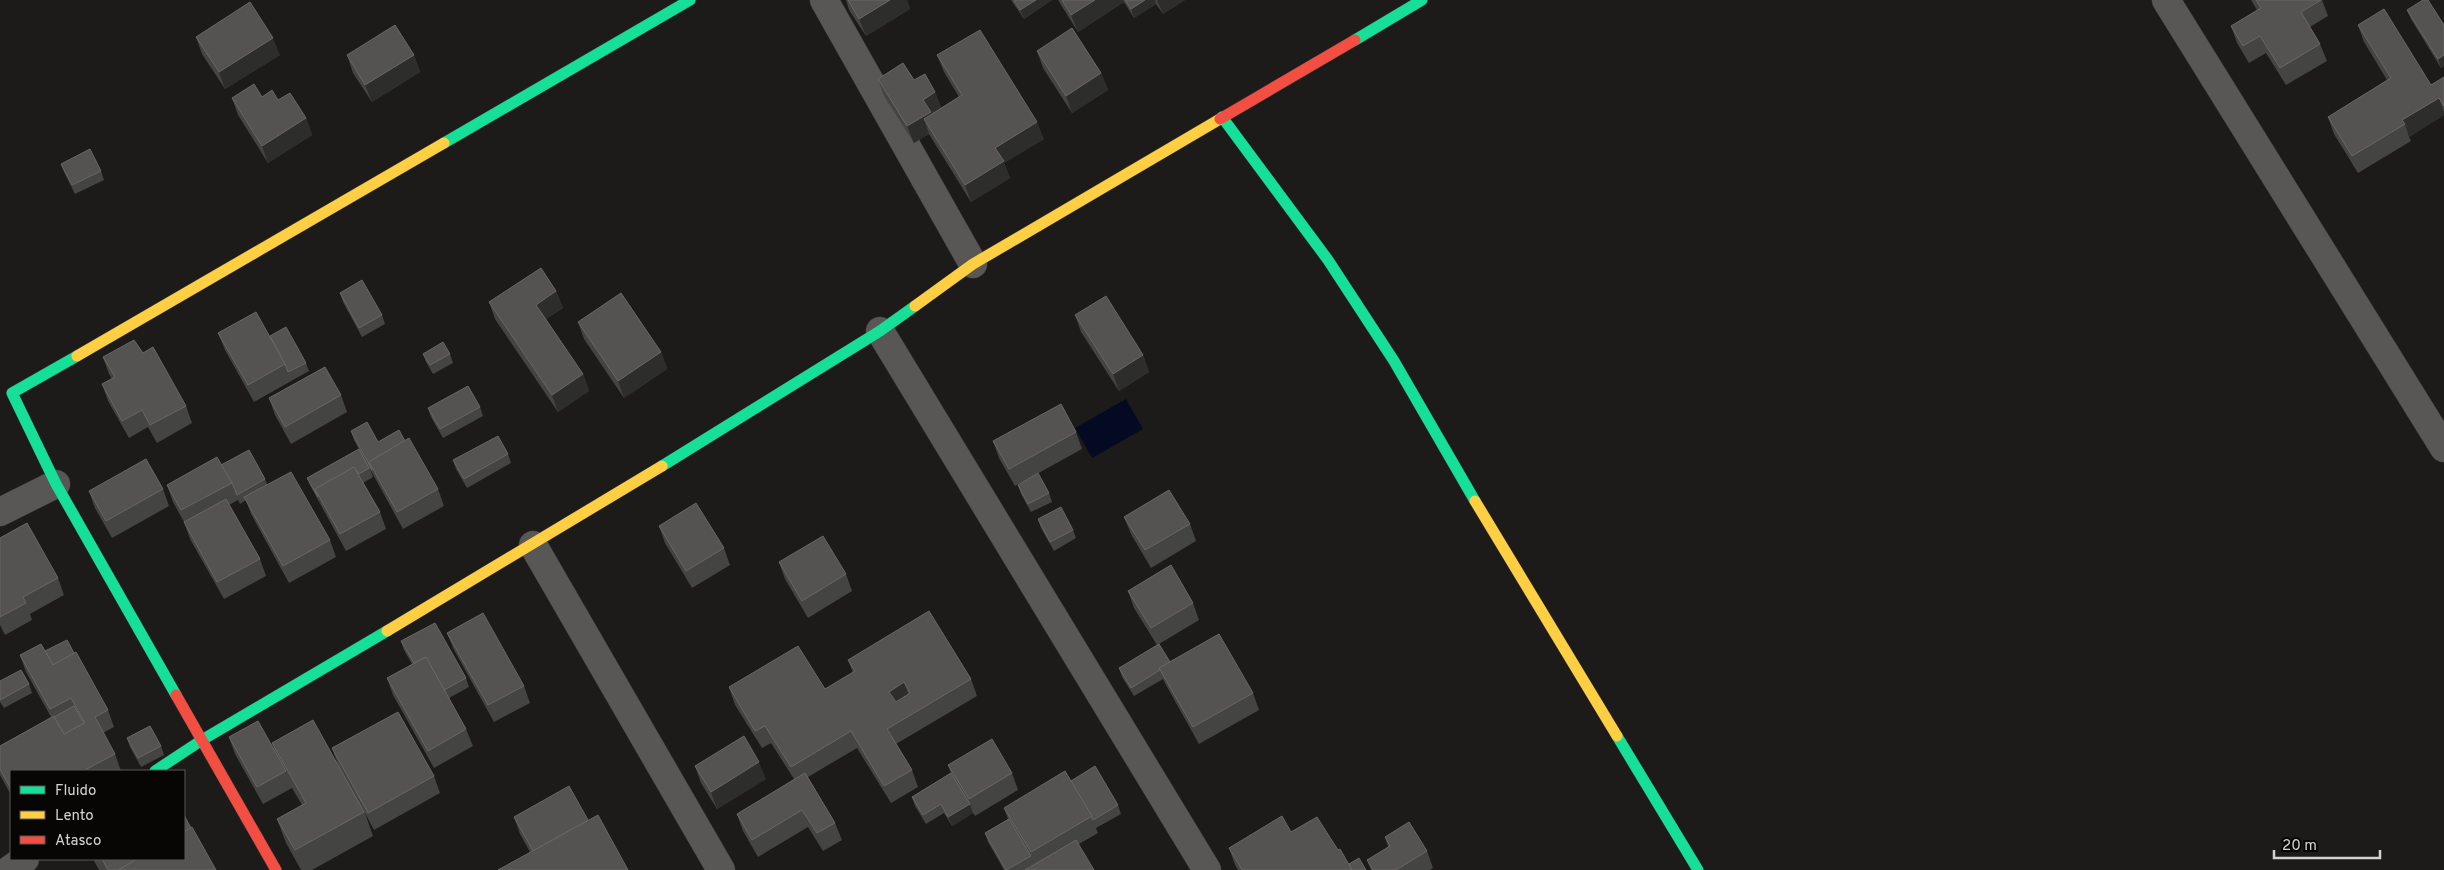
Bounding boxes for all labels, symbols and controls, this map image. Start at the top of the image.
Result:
legend [10,770,185,860]
text: Fluido [55,782,96,801]
text: Lento [55,807,94,826]
scale bar [2274,828,2380,860]
text: Atasco [55,832,101,851]
text: 20 m [2282,837,2317,856]

